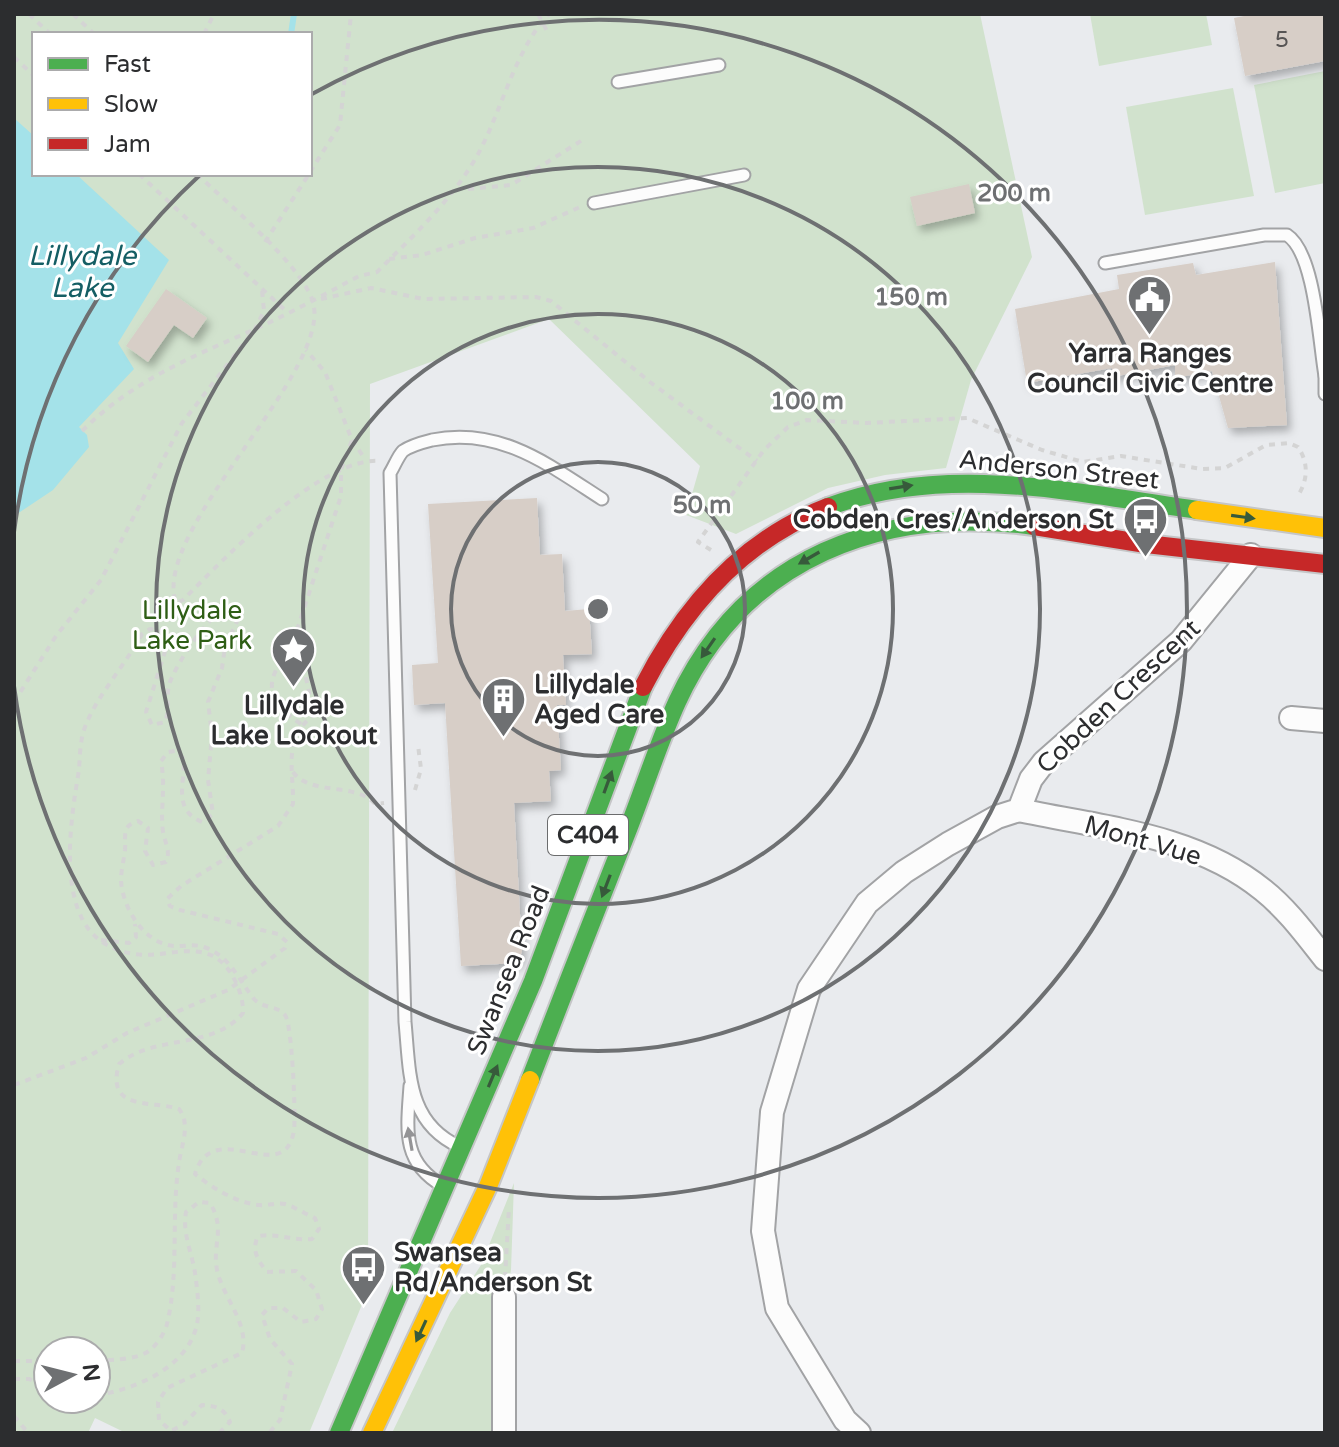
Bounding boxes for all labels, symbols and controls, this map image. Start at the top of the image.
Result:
house number: 5 [1275,27,1289,53]
legend [32,32,312,176]
text: Fast [104,50,151,79]
text: Slow [104,90,158,119]
text: Jam [104,130,151,159]
text: 200 m [977,179,1051,208]
water label: Lillydale Lake [28,239,138,305]
public building icon: Yarra Ranges Council Civic Centre [1126,274,1174,337]
text: 150 m [874,283,948,312]
place label: Yarra Ranges Council Civic Centre [1027,338,1273,399]
text: 100 m [770,387,844,416]
street label: Anderson Street [957,444,1161,495]
one-way arrow [889,480,914,493]
text: 50 m [673,491,731,520]
bus stop icon: Cobden Cres/Anderson St [1121,495,1169,558]
place label: Cobden Cres/Anderson St [793,504,1114,535]
one-way arrow [1230,511,1255,524]
one-way arrow [797,551,820,565]
park label: Lillydale Lake Park [132,595,252,656]
centre of rings [584,595,612,623]
street label: Cobden Crescent [1030,613,1207,780]
place icon: Lillydale Lake Lookout [270,626,318,689]
one-way arrow [701,637,716,658]
place label: Lillydale Aged Care [534,669,665,730]
building icon: Lillydale Aged Care [479,675,527,738]
place label: Lillydale Lake Lookout [210,690,378,751]
one-way arrow [602,770,615,794]
street label: Mont Vue [1081,809,1205,872]
road number: C404 [548,815,628,855]
one-way arrow [599,874,612,898]
street label: Swansea Road [460,881,557,1059]
one-way arrow [486,1064,499,1088]
one-way arrow [403,1126,415,1151]
place label: Swansea Rd/Anderson St [394,1237,592,1298]
bus stop icon: Swansea Rd/Anderson St [339,1243,387,1306]
one-way arrow [414,1319,428,1342]
north arrow [32,1335,112,1415]
text: N [77,1362,105,1383]

